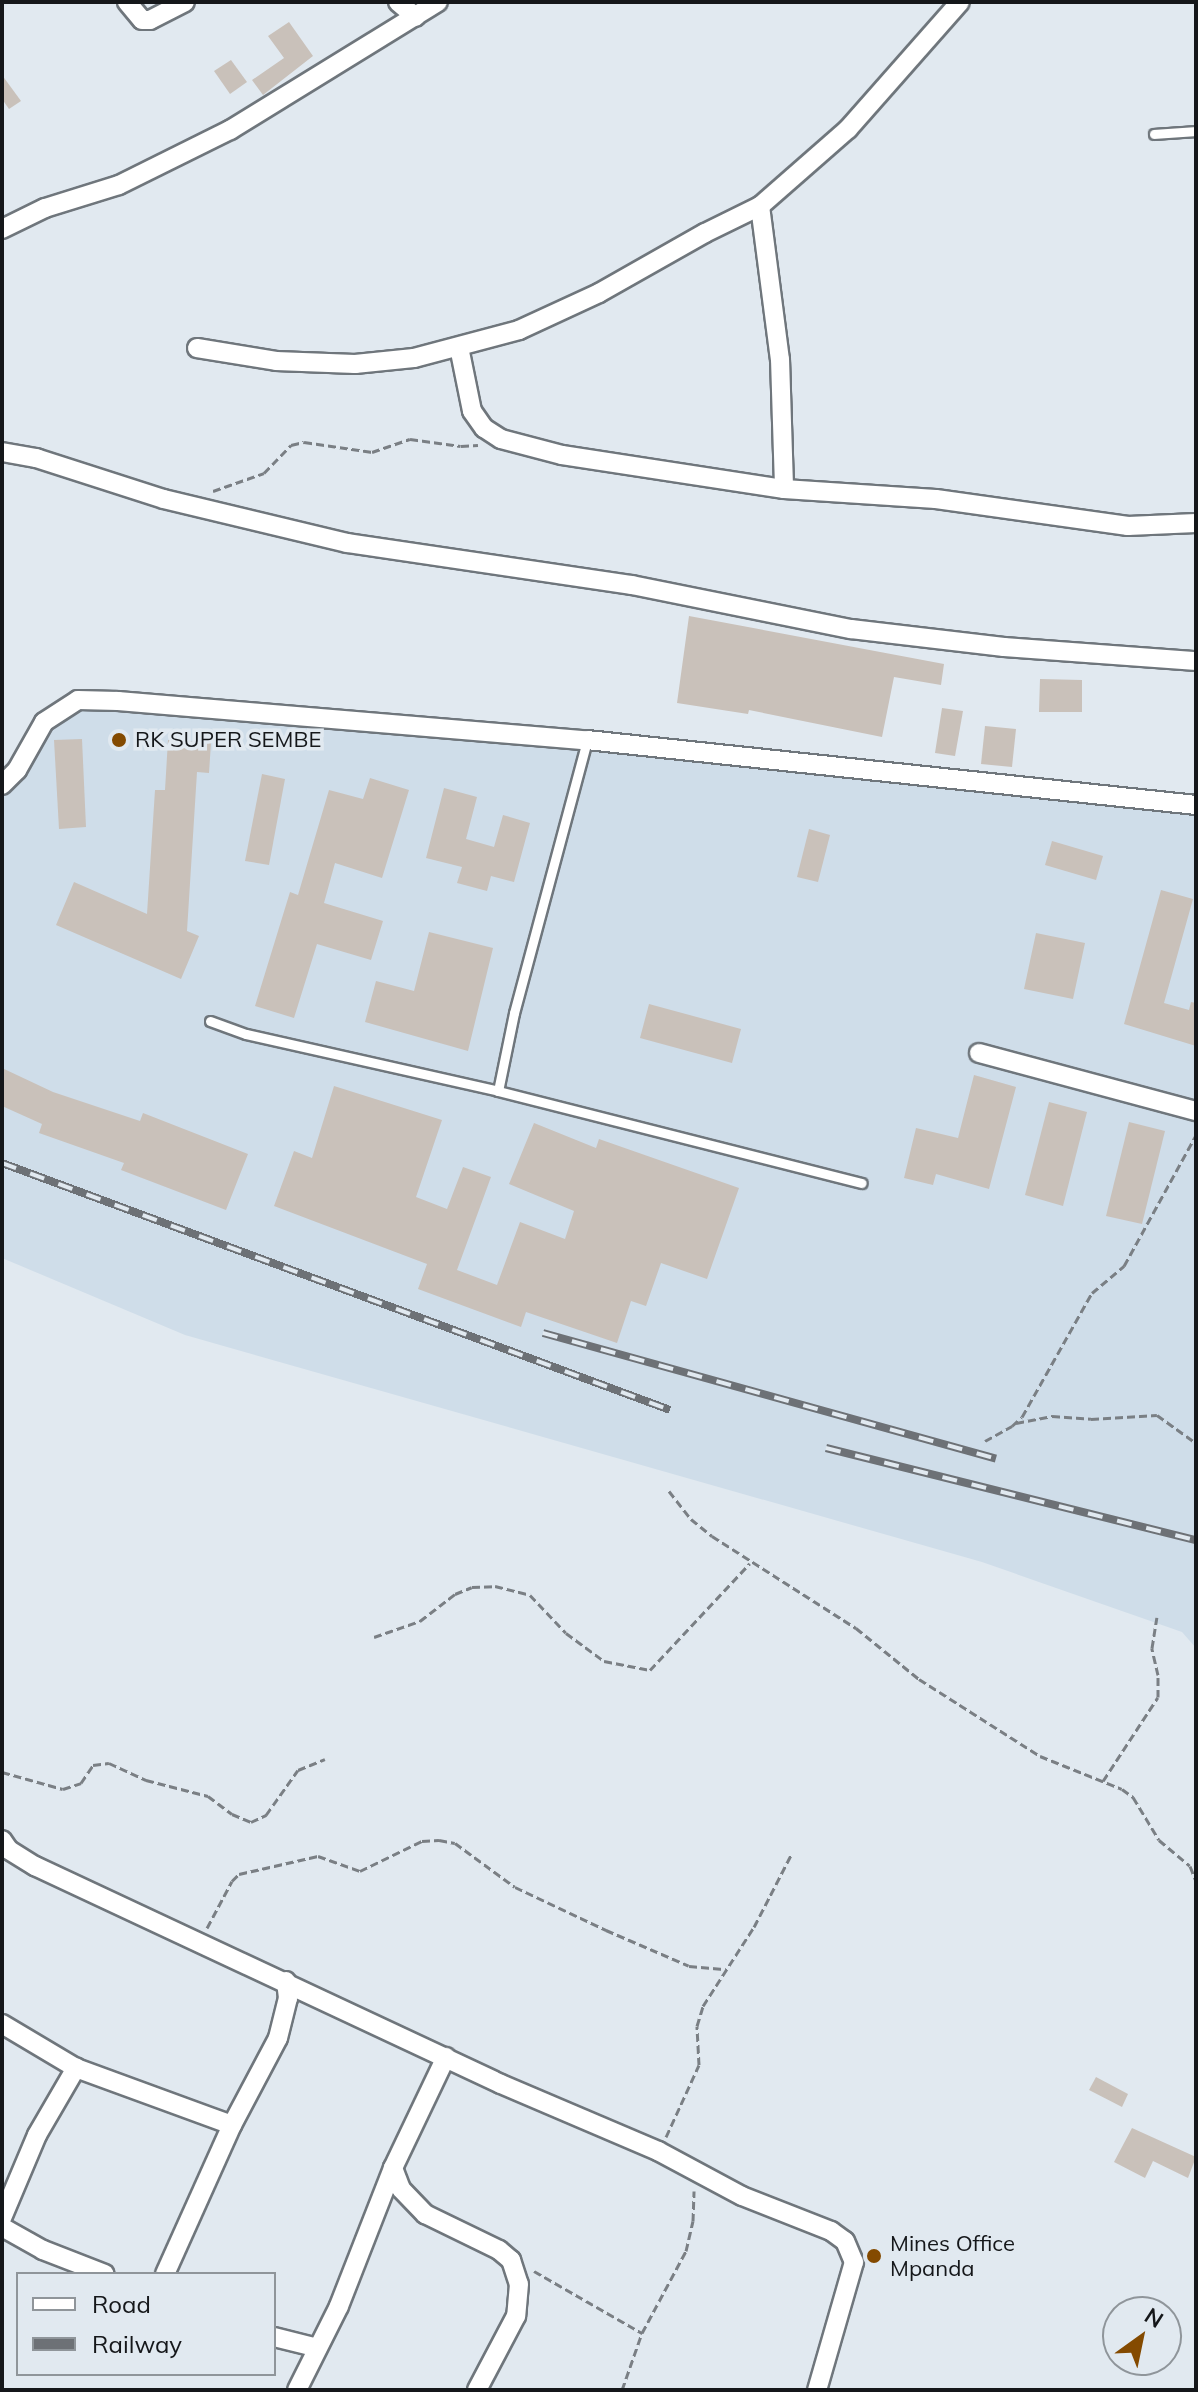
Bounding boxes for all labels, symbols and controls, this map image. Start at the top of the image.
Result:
place label: RK SUPER SEMBE [135,727,321,753]
marker: RK SUPER SEMBE [110,731,128,749]
place label: Mines Office Mpanda [890,2230,1015,2282]
marker: Mines Office Mpanda [865,2247,883,2265]
legend [16,2272,276,2376]
text: Road [92,2289,151,2319]
north arrow [1102,2296,1182,2376]
text: N [1139,2301,1169,2334]
text: Railway [92,2329,182,2359]

